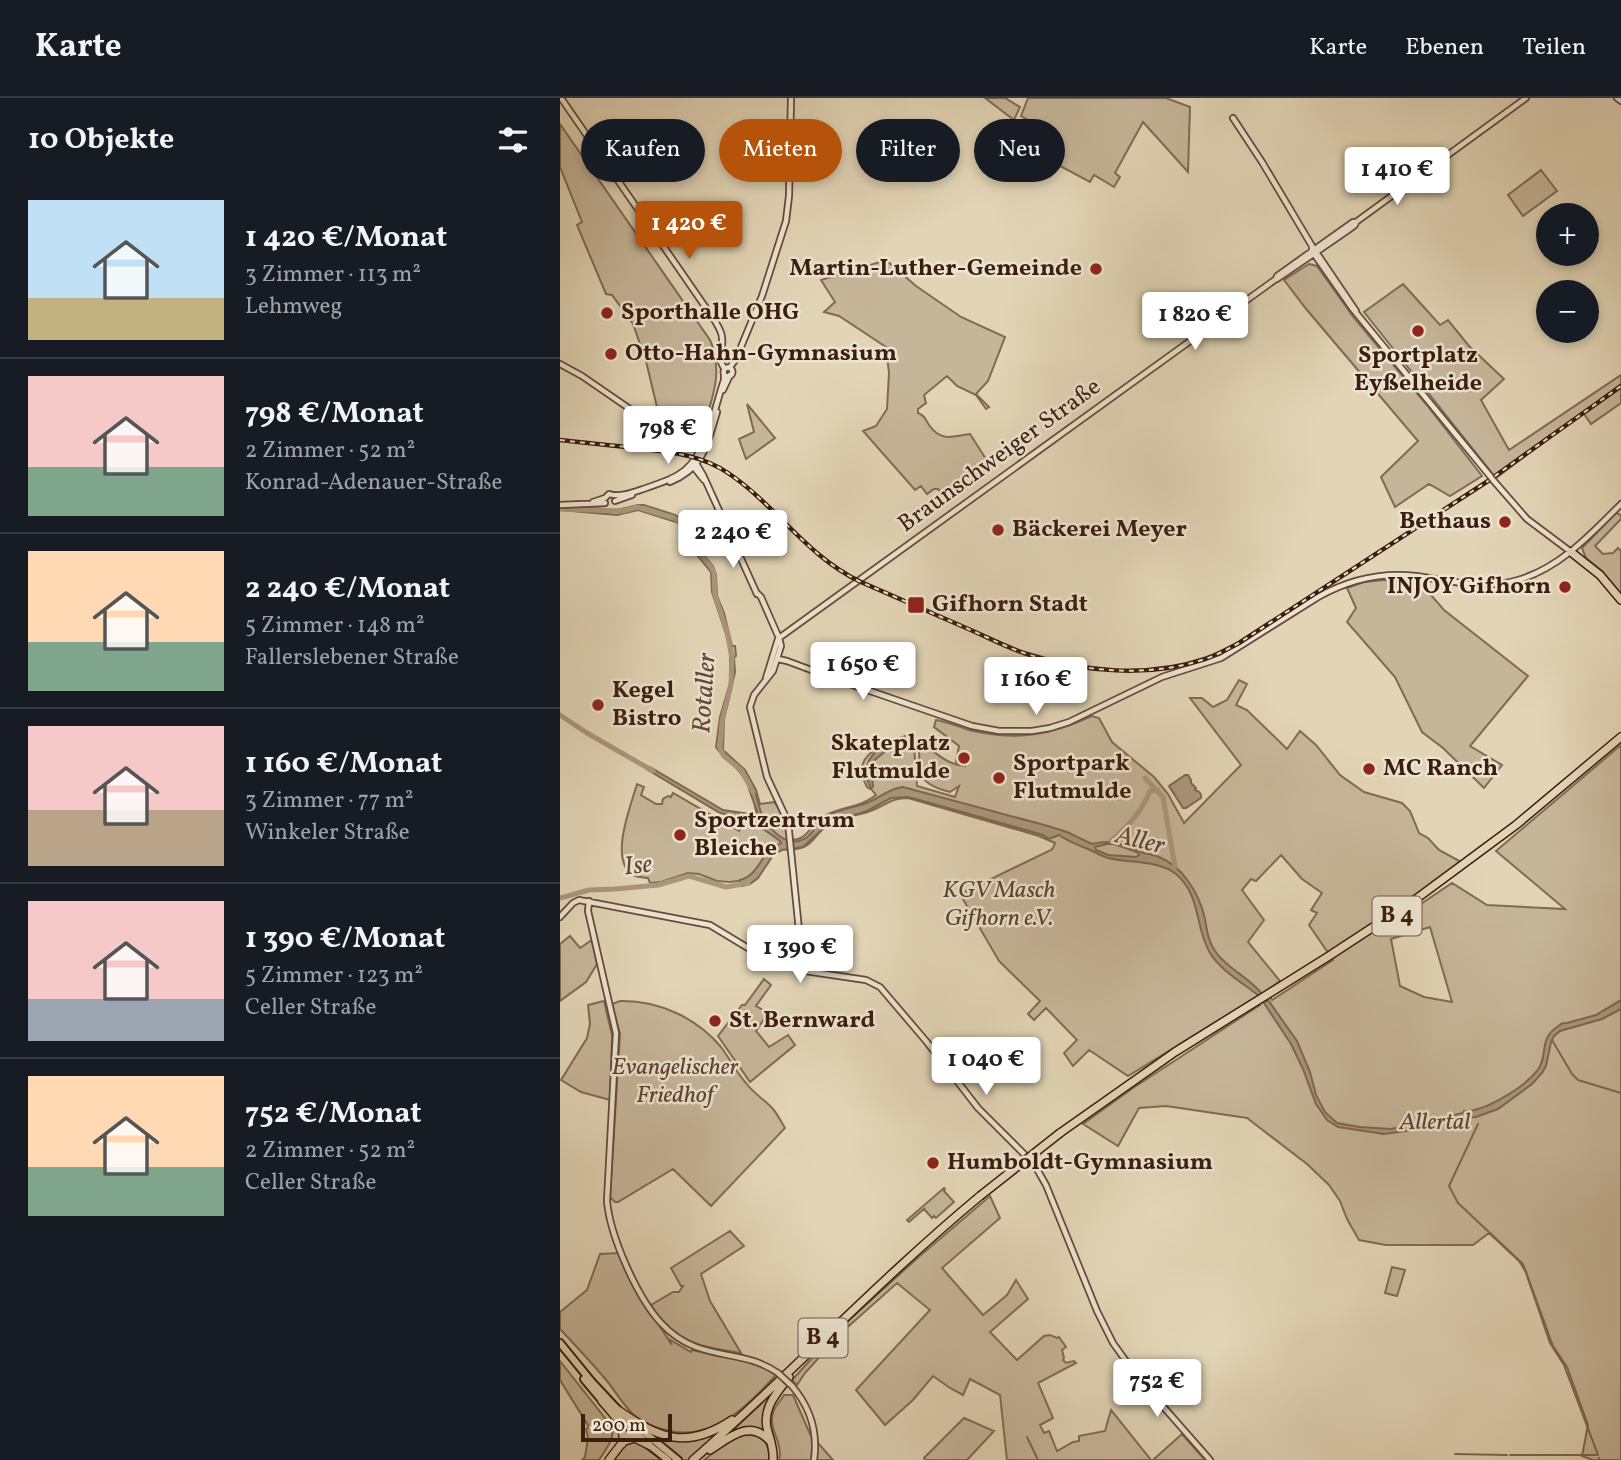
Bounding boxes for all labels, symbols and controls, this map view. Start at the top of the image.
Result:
text: Karte [35,25,122,71]
text: Karte [1309,31,1367,65]
text: Ebenen [1405,31,1484,65]
text: Teilen [1522,31,1586,65]
text: 10 Objekte [28,119,174,161]
chip: Kaufen [581,119,705,182]
chip: Mieten [719,119,842,182]
chip: Filter [856,119,960,182]
chip: Neu [974,119,1065,182]
icon: filters [494,121,532,159]
pin: 1 410 € [1332,148,1462,207]
text: 1 410 € [1361,154,1433,186]
pin: 1 420 € [624,202,754,261]
map controls [1536,203,1599,343]
button: + [1536,203,1599,266]
text: 1 420 € [651,208,727,240]
text: 1 420 €/Monat [245,217,447,259]
icon: home [84,228,168,312]
place label: Martin-Luther-Gemeinde [789,252,1082,286]
text: 3 Zimmer · 113 m² [245,259,421,291]
marker: Martin-Luther-Gemeinde [1088,261,1104,277]
button: − [1536,280,1599,343]
text: Lehmweg [245,291,342,323]
pin: 1 820 € [1130,292,1260,352]
place label: Sporthalle OHG [621,296,799,330]
text: 1 820 € [1158,299,1232,331]
marker: Sporthalle OHG [599,305,615,321]
marker: Sportplatz Eyßelheide [1410,323,1426,339]
place label: Otto-Hahn-Gymnasium [625,337,897,371]
place label: Sportplatz Eyßelheide [1354,339,1482,401]
marker: Otto-Hahn-Gymnasium [603,346,619,362]
street label: Braunschweiger Straße [892,371,1108,541]
text: 798 €/Monat [245,393,424,435]
icon: home [84,404,168,488]
pin: 798 € [619,406,717,466]
text: 798 € [639,413,697,445]
text: 2 Zimmer · 52 m² [245,435,415,467]
text: Konrad-Adenauer-Straße [245,467,502,499]
place label: Bethaus [1399,505,1491,539]
pin: 2 240 € [668,510,798,570]
place label: Bäckerei Meyer [1012,513,1187,547]
marker: Bethaus [1497,514,1513,530]
text: 2 240 € [694,517,772,549]
marker: Bäckerei Meyer [990,522,1006,538]
text: 2 240 €/Monat [245,568,450,610]
place label: INJOY Gifhorn [1387,570,1551,604]
icon: home [84,579,168,663]
marker: INJOY Gifhorn [1557,579,1573,595]
place label: Gifhorn Stadt [932,588,1088,622]
marker: Gifhorn Stadt [906,595,926,615]
text: 5 Zimmer · 148 m² [245,610,424,642]
text: Fallerslebener Straße [245,642,459,674]
pin: 1 650 € [798,642,928,702]
text: 1 650 € [826,649,900,681]
water label: Rotaller [684,651,726,735]
pin: 1 160 € [971,658,1101,717]
text: 1 160 € [1000,664,1072,696]
place label: Kegel Bistro [612,674,682,736]
marker: Kegel Bistro [590,697,606,713]
place label: Skateplatz Flutmulde [831,727,950,789]
text: 1 160 €/Monat [245,743,442,785]
place label: Sportpark Flutmulde [1013,747,1132,809]
marker: Skateplatz Flutmulde [956,750,972,766]
place label: MC Ranch [1383,752,1498,786]
icon: home [84,754,168,838]
marker: MC Ranch [1361,761,1377,777]
marker: Sportpark Flutmulde [991,770,1007,786]
text: 3 Zimmer · 77 m² [245,785,414,817]
place label: Sportzentrum Bleiche [694,804,855,866]
text: Winkeler Straße [245,817,410,849]
water label: Aller [1111,817,1169,865]
marker: Sportzentrum Bleiche [672,827,688,843]
water label: Ise [622,847,654,885]
park label: KGV Masch Gifhorn e.V. [943,874,1056,936]
road number: B 4 [1372,896,1422,936]
text: 1 390 €/Monat [245,918,445,960]
pin: 1 390 € [735,926,865,985]
icon: home [84,929,168,1013]
text: 1 390 € [763,932,837,964]
text: 5 Zimmer · 123 m² [245,960,423,992]
text: Celler Straße [245,992,376,1024]
place label: St. Bernward [729,1004,876,1038]
marker: St. Bernward [707,1013,723,1029]
pin: 1 040 € [921,1038,1051,1097]
text: 1 040 € [948,1044,1024,1076]
park label: Evangelischer Friedhof [612,1051,739,1113]
text: 752 €/Monat [245,1093,422,1135]
icon: home [84,1104,168,1188]
park label: Allertal [1399,1106,1470,1140]
text: 2 Zimmer · 52 m² [245,1135,415,1167]
place label: Humboldt-Gymnasium [947,1146,1213,1180]
marker: Humboldt-Gymnasium [925,1155,941,1171]
text: Celler Straße [245,1167,376,1199]
road number: B 4 [798,1318,848,1358]
pin: 752 € [1108,1360,1206,1419]
text: 752 € [1129,1366,1185,1398]
scale bar [581,1411,672,1443]
text: 200 m [592,1413,646,1439]

